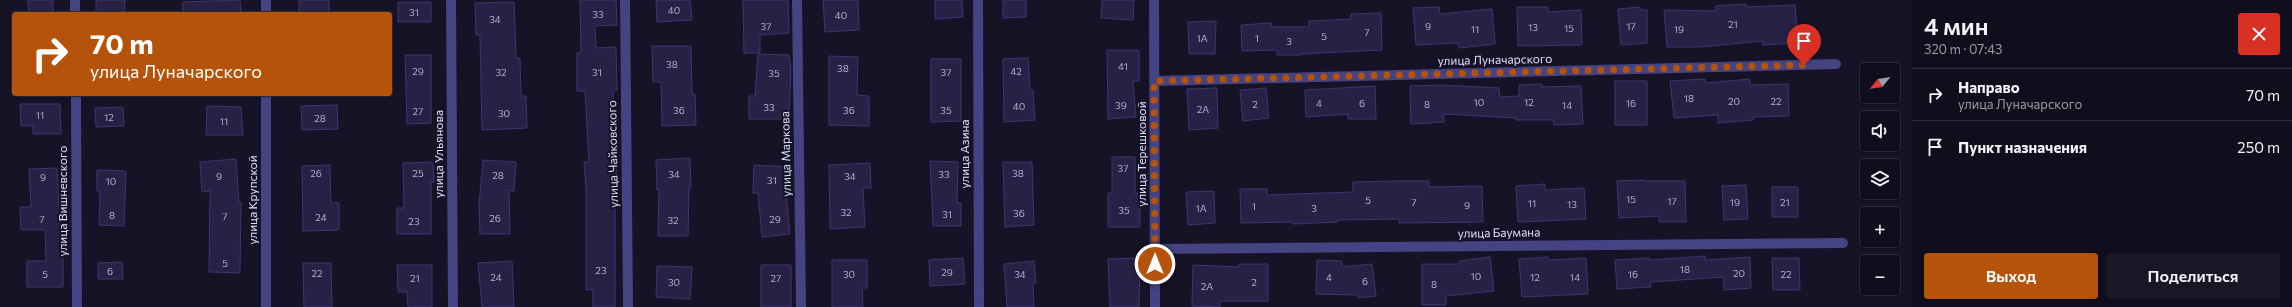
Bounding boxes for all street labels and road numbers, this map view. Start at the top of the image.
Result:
street label: улица Луначарского [1438,51,1552,67]
street label: улица Чайковского [604,100,620,208]
street label: улица Терешковой [1134,101,1148,207]
street label: улица Ульянова [431,110,445,198]
street label: улица Маркова [777,111,793,197]
street label: улица Азина [957,119,971,189]
street label: улица Вишневского [55,146,69,256]
street label: улица Крупской [245,155,259,245]
street label: улица Баумана [1458,224,1540,240]

